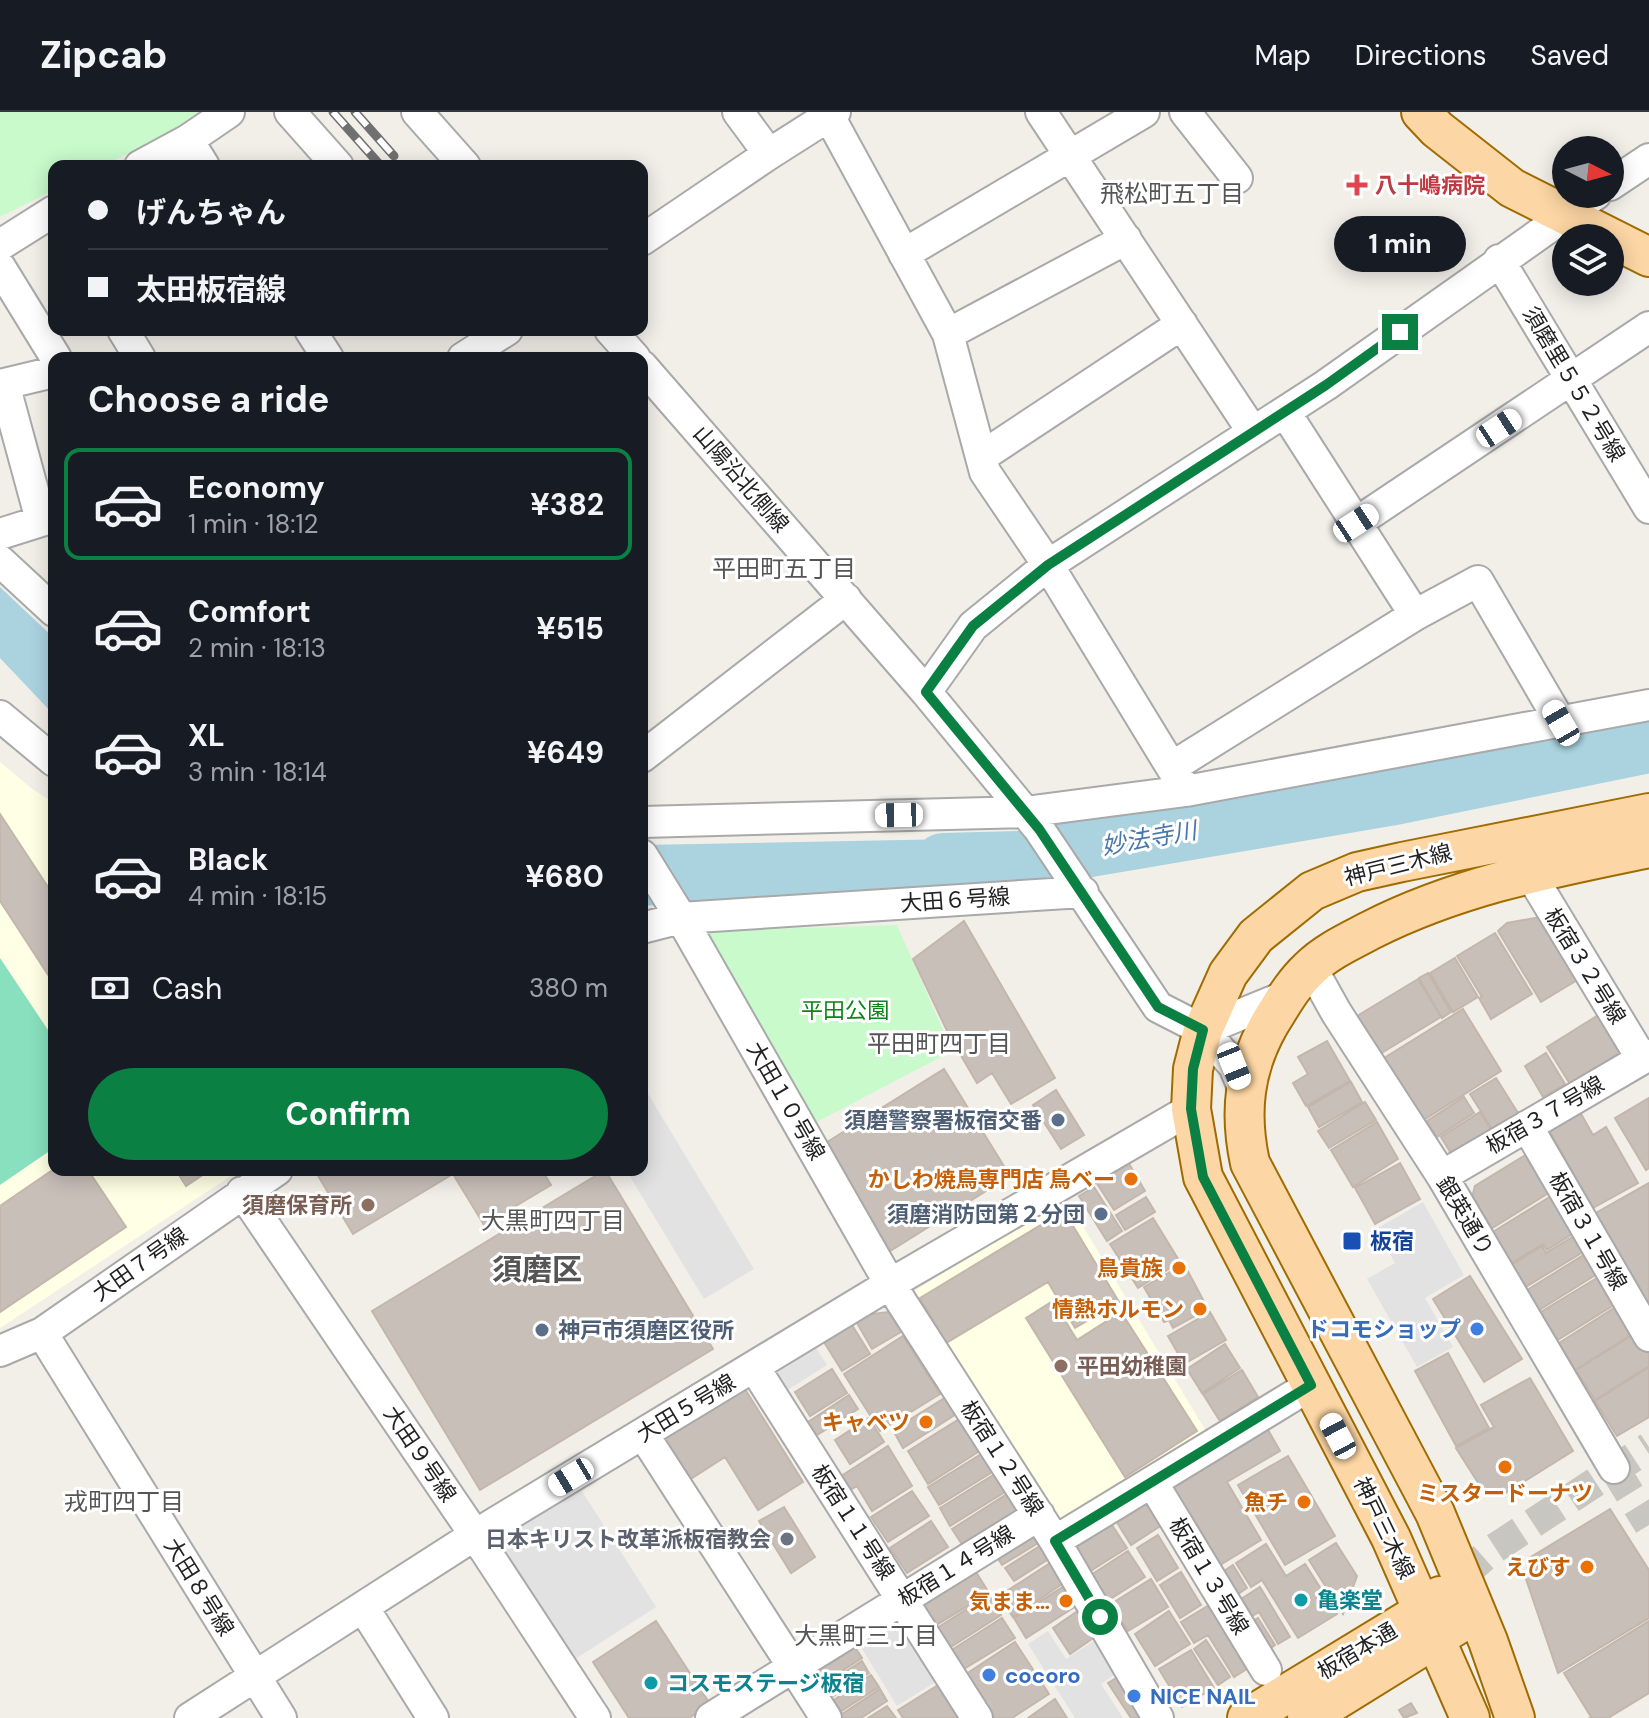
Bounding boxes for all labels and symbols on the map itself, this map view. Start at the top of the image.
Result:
north arrow [1552,136,1624,208]
place label: 八十嶋病院 [1375,171,1485,200]
marker: 八十嶋病院 [1346,174,1368,196]
district label: 飛松町五丁目 [1100,178,1244,209]
callout: 1 min [1334,216,1466,272]
street label: 須磨里５５２号線 [1516,301,1632,467]
route end [1382,314,1418,350]
car [1472,405,1526,451]
street label: 山陽沿北側線 [687,420,795,538]
car [1329,500,1383,546]
district label: 平田町五丁目 [712,553,856,584]
car [1539,696,1583,750]
car [875,803,923,827]
water label: 妙法寺川 [1099,814,1202,862]
street label: 神戸三木線 [1341,838,1455,892]
street label: 大田６号線 [899,882,1011,918]
street label: 板宿３２号線 [1538,902,1632,1030]
park label: 平田公園 [801,996,889,1025]
district label: 平田町四丁目 [867,1028,1011,1059]
street label: 大田１０号線 [740,1037,832,1165]
car [1214,1039,1254,1093]
street label: 板宿３７号線 [1481,1069,1609,1161]
place label: 須磨警察署板宿交番 [844,1106,1042,1135]
marker: 須磨警察署板宿交番 [1049,1111,1067,1129]
place label: かしわ焼鳥専門店 鳥ベー [868,1165,1115,1194]
street label: 板宿３１号線 [1542,1167,1634,1295]
marker: かしわ焼鳥専門店 鳥ベー [1122,1170,1140,1188]
street label: 銀英通り [1430,1171,1500,1261]
place label: 須磨保育所 [242,1191,352,1220]
marker: 須磨保育所 [359,1196,377,1214]
place label: 須磨消防団第２分団 [887,1200,1085,1229]
district label: 大黒町四丁目 [481,1205,625,1236]
marker: 須磨消防団第２分団 [1092,1205,1110,1223]
street label: 大田７号線 [87,1221,193,1307]
place label: 板宿 [1370,1227,1414,1256]
marker: 板宿 [1341,1230,1363,1252]
district label: 須磨区 [492,1250,582,1289]
place label: 鳥貴族 [1097,1254,1163,1283]
marker: 鳥貴族 [1170,1259,1188,1277]
place label: 情熱ホルモン [1052,1295,1184,1324]
marker: 情熱ホルモン [1191,1300,1209,1318]
place label: ドコモショップ [1307,1315,1461,1344]
place label: 神戸市須磨区役所 [558,1316,734,1345]
marker: ドコモショップ [1468,1320,1486,1338]
marker: 神戸市須磨区役所 [533,1321,551,1339]
place label: 平田幼稚園 [1077,1352,1187,1381]
marker: 平田幼稚園 [1052,1357,1070,1375]
street label: 大田５号線 [631,1367,741,1449]
street label: 板宿１２号線 [954,1395,1050,1521]
street label: 大田９号線 [377,1400,463,1508]
place label: キャベツ [822,1408,910,1437]
car [1316,1409,1360,1463]
marker: キャベツ [917,1413,935,1431]
car [544,1454,598,1500]
marker: ミスタードーナツ [1496,1458,1514,1476]
street label: 板宿１１号線 [805,1459,901,1585]
street label: 神戸三木線 [1347,1472,1421,1584]
place label: ミスタードーナツ [1417,1479,1593,1508]
district label: 戎町四丁目 [64,1486,184,1517]
place label: 魚チ [1244,1488,1288,1517]
marker: 魚チ [1295,1493,1313,1511]
street label: 板宿１３号線 [1163,1512,1255,1640]
street label: 板宿１４号線 [892,1519,1020,1613]
place label: 日本キリスト改革派板宿教会 [485,1525,771,1554]
marker: 日本キリスト改革派板宿教会 [778,1530,796,1548]
street label: 大田８号線 [158,1533,240,1641]
place label: えびす [1505,1553,1571,1582]
marker: えびす [1578,1558,1596,1576]
place label: 亀楽堂 [1317,1586,1383,1615]
place label: 気まま… [969,1587,1050,1616]
marker: 亀楽堂 [1292,1591,1310,1609]
marker: 気まま… [1057,1592,1075,1610]
route start [1082,1599,1118,1635]
street label: 板宿本通 [1312,1616,1402,1686]
district label: 大黒町三丁目 [794,1620,938,1651]
place label: cocoro [1005,1661,1081,1690]
marker: cocoro [980,1666,998,1684]
place label: コスモステージ板宿 [667,1669,865,1698]
marker: コスモステージ板宿 [642,1674,660,1692]
place label: NICE NAIL [1150,1682,1256,1711]
marker: NICE NAIL [1125,1687,1143,1705]

